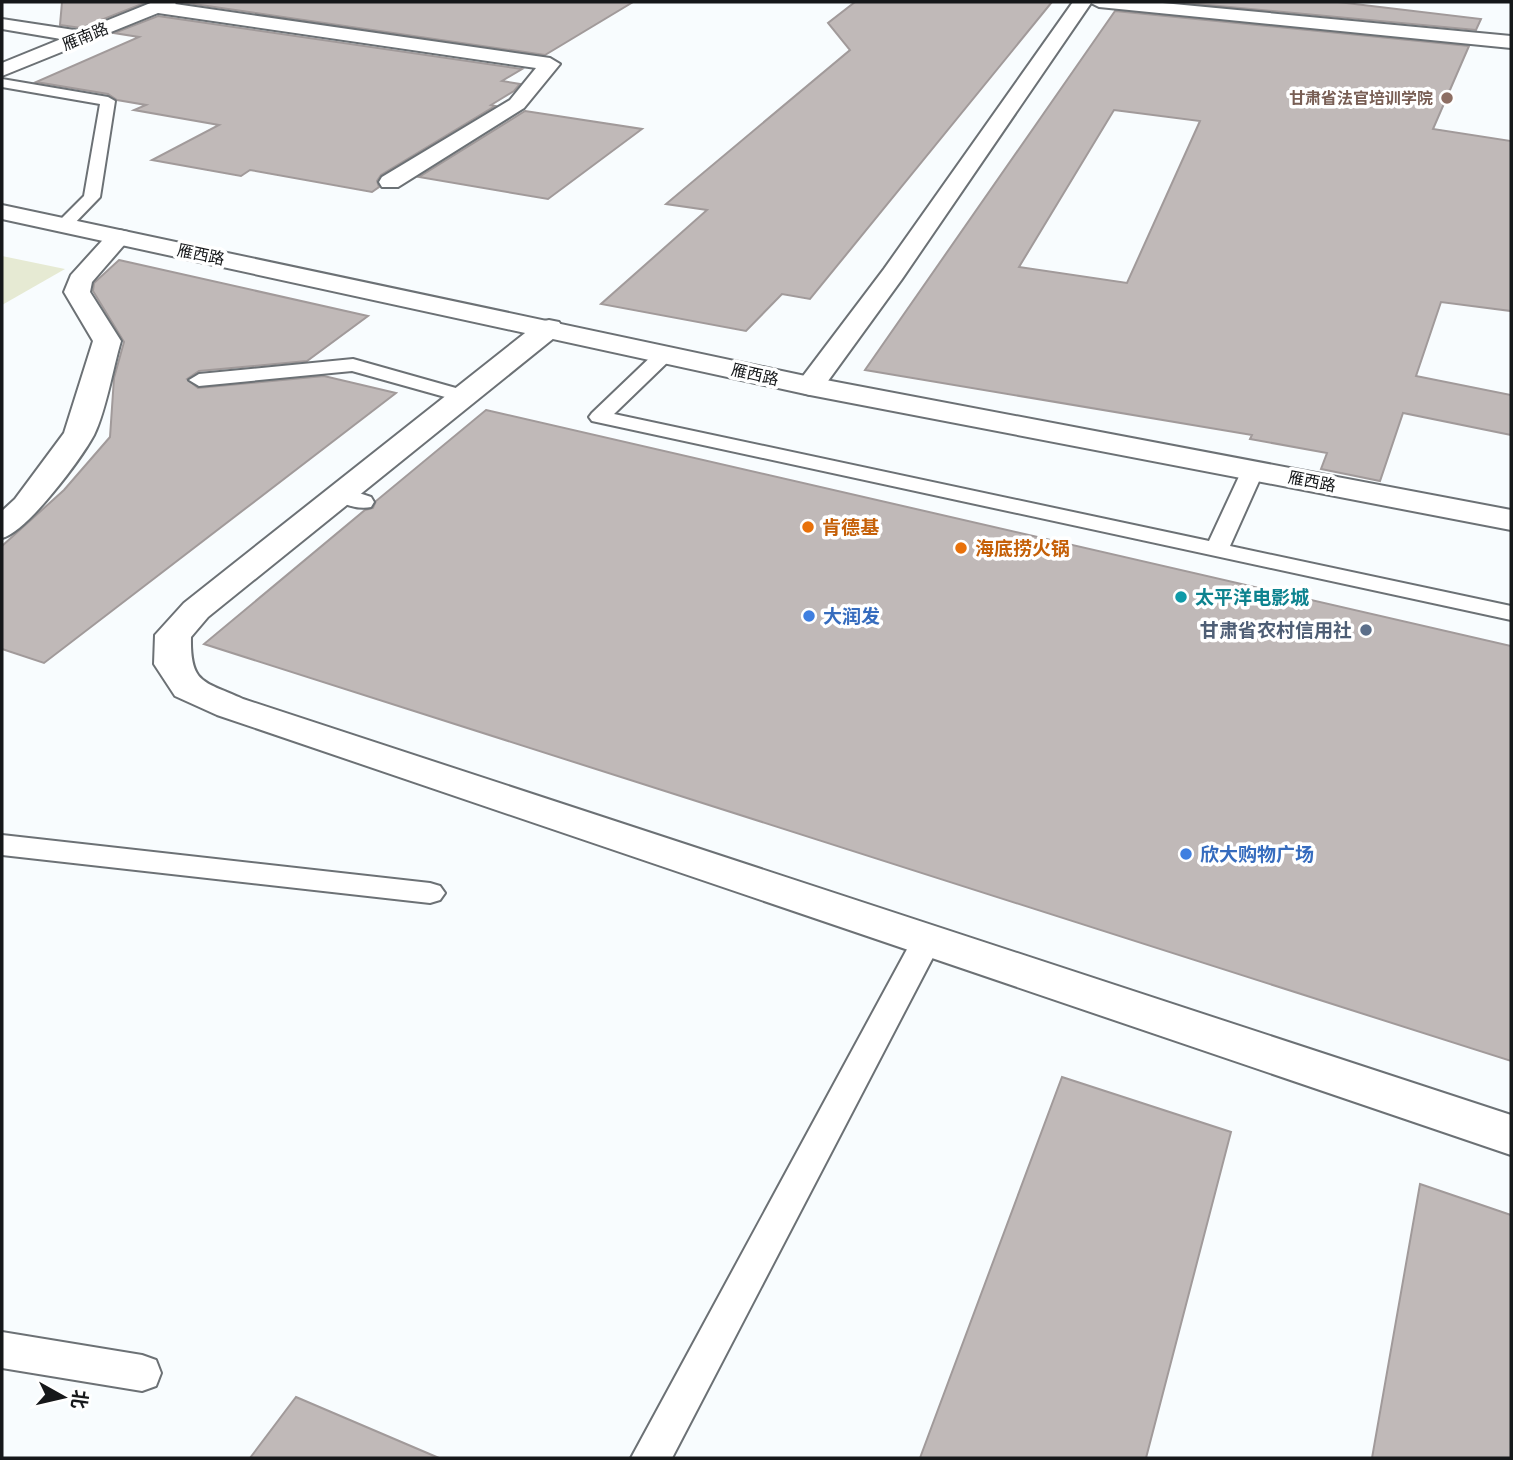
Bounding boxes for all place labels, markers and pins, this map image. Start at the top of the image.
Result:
place label: 甘肃省法官培训学院 [1289,88,1433,110]
marker: 甘肃省法官培训学院 [1439,90,1455,106]
place label: 肯德基 [822,515,880,541]
marker: 肯德基 [800,519,816,535]
place label: 海底捞火锅 [975,536,1070,562]
marker: 海底捞火锅 [953,540,969,556]
place label: 太平洋电影城 [1195,585,1309,611]
marker: 太平洋电影城 [1173,589,1189,605]
place label: 大润发 [823,604,880,630]
marker: 大润发 [801,608,817,624]
place label: 甘肃省农村信用社 [1200,618,1352,644]
marker: 甘肃省农村信用社 [1358,622,1374,638]
place label: 欣大购物广场 [1200,842,1314,868]
marker: 欣大购物广场 [1178,846,1194,862]

